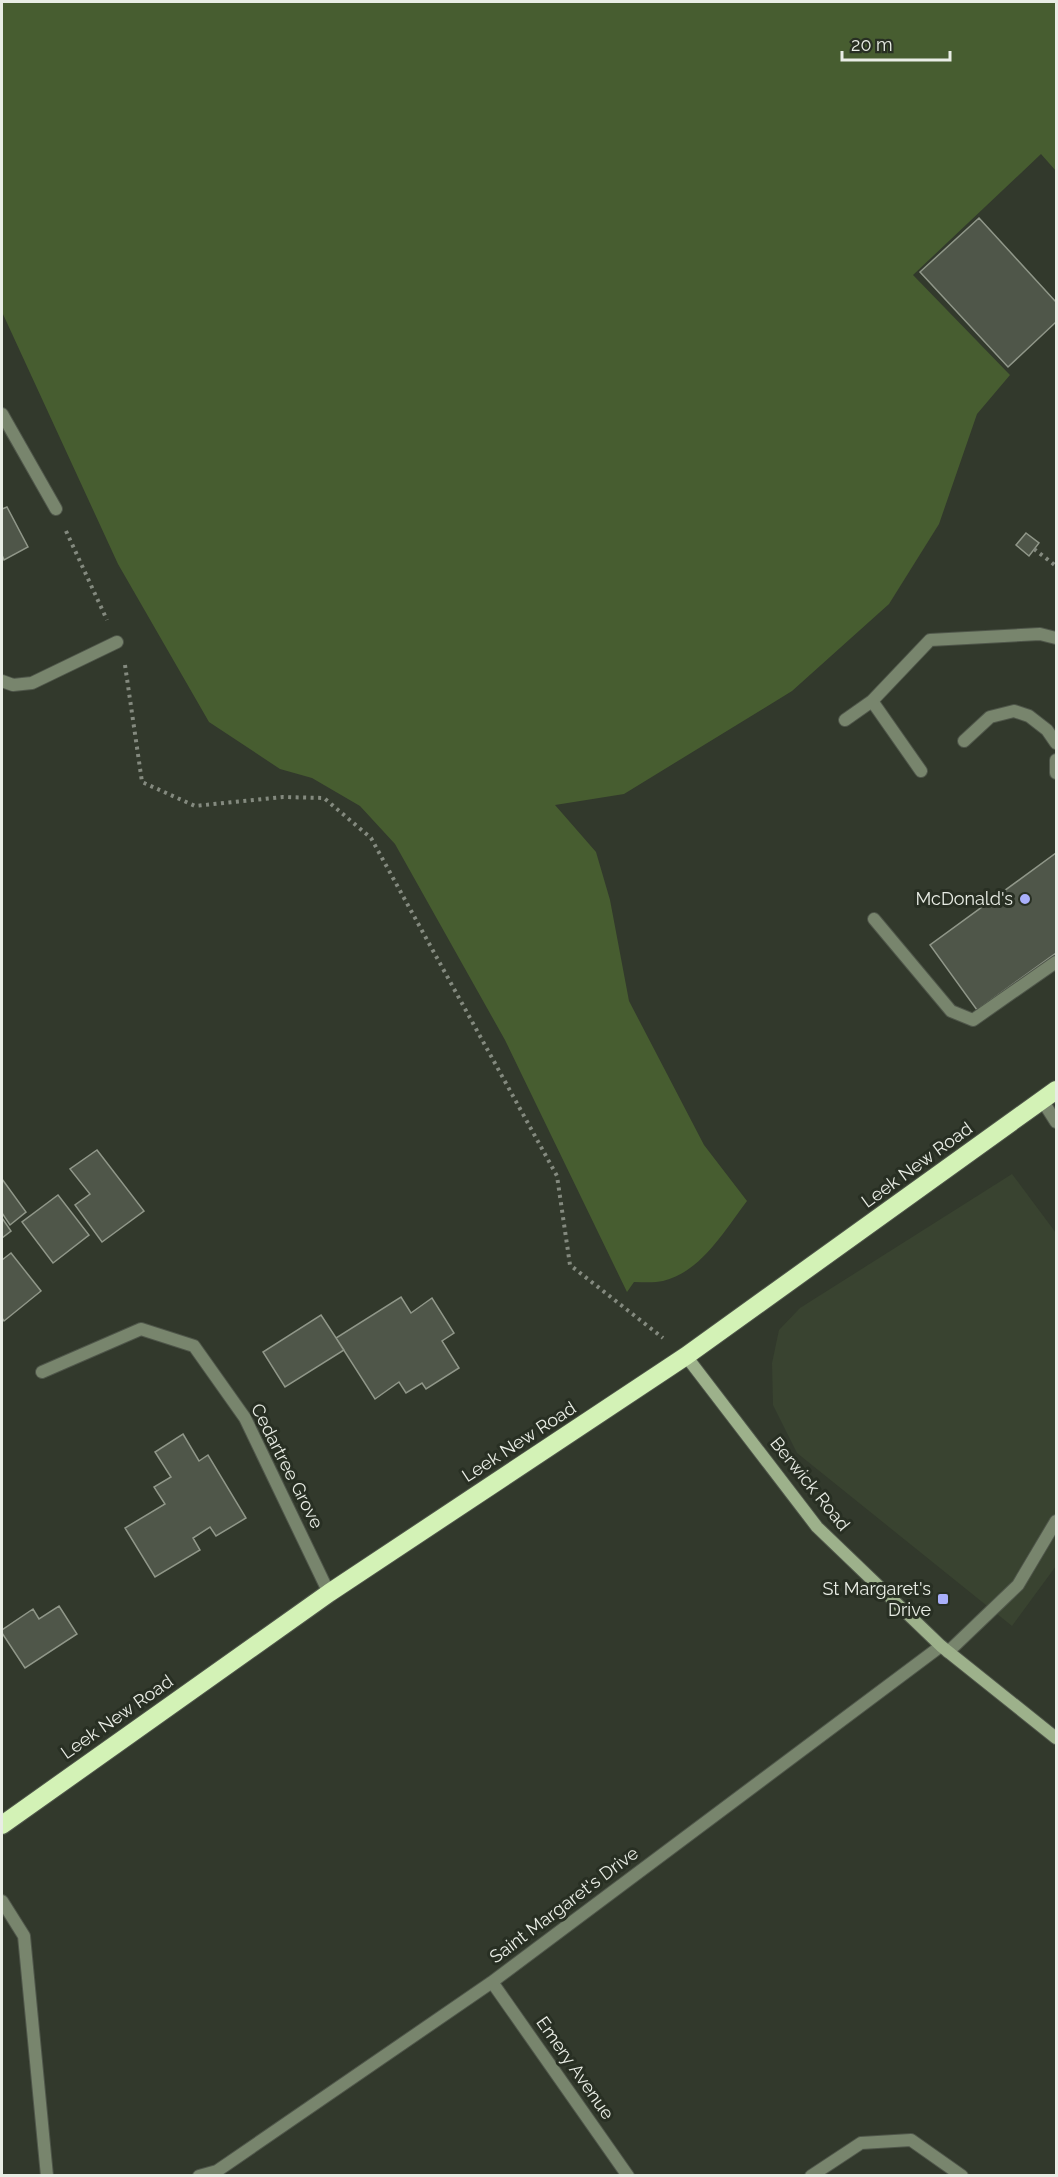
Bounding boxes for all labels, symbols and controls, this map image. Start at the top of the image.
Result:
scale bar [842,24,950,62]
text: 20 m [851,34,893,55]
place label: McDonald's [915,888,1013,909]
marker: McDonald's [1018,892,1032,906]
street label: Leek New Road [857,1117,976,1212]
street label: Leek New Road [458,1397,580,1486]
street label: Cedartree Grove [247,1400,328,1532]
street label: Berwick Road [766,1433,855,1535]
place label: St Margaret's Drive [822,1578,931,1620]
marker: St Margaret's Drive [936,1592,950,1606]
street label: Leek New Road [57,1670,177,1763]
street label: Saint Margaret's Drive [485,1842,642,1967]
street label: Emery Avenue [532,2012,619,2124]

